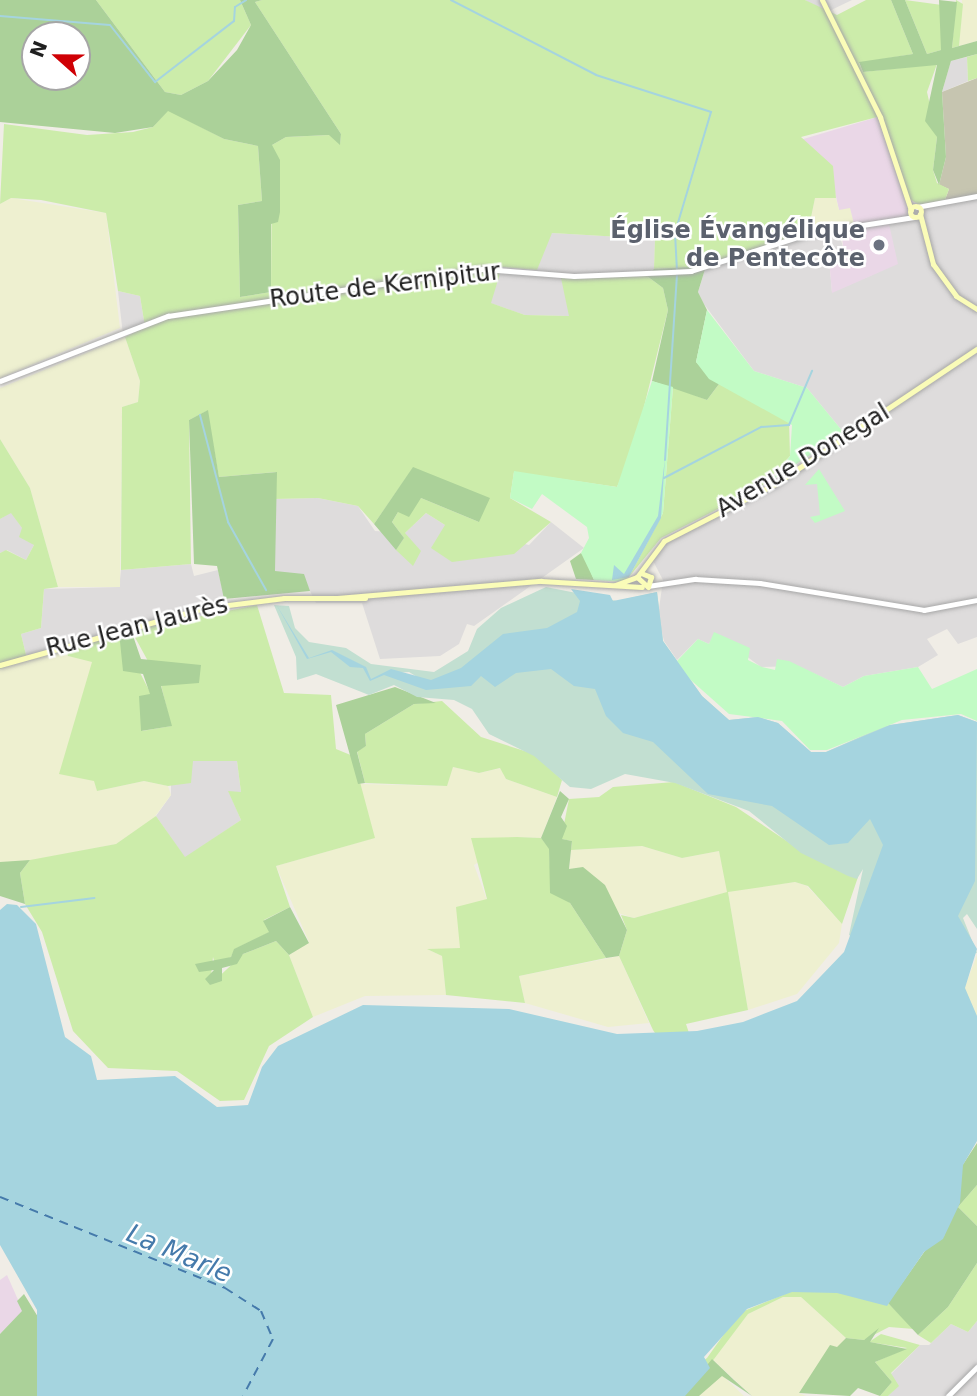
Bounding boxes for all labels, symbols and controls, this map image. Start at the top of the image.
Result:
north arrow [21,21,91,91]
text: N [25,38,51,61]
place label: Église Évangélique de Pentecôte [610,217,865,273]
marker: Église Évangélique de Pentecôte [871,237,887,253]
street label: Route de Kernipitur [268,258,502,314]
street label: Avenue Donegal [711,398,895,524]
street label: Rue Jean Jaurès [43,591,231,663]
water label: La Marle [122,1218,236,1290]

